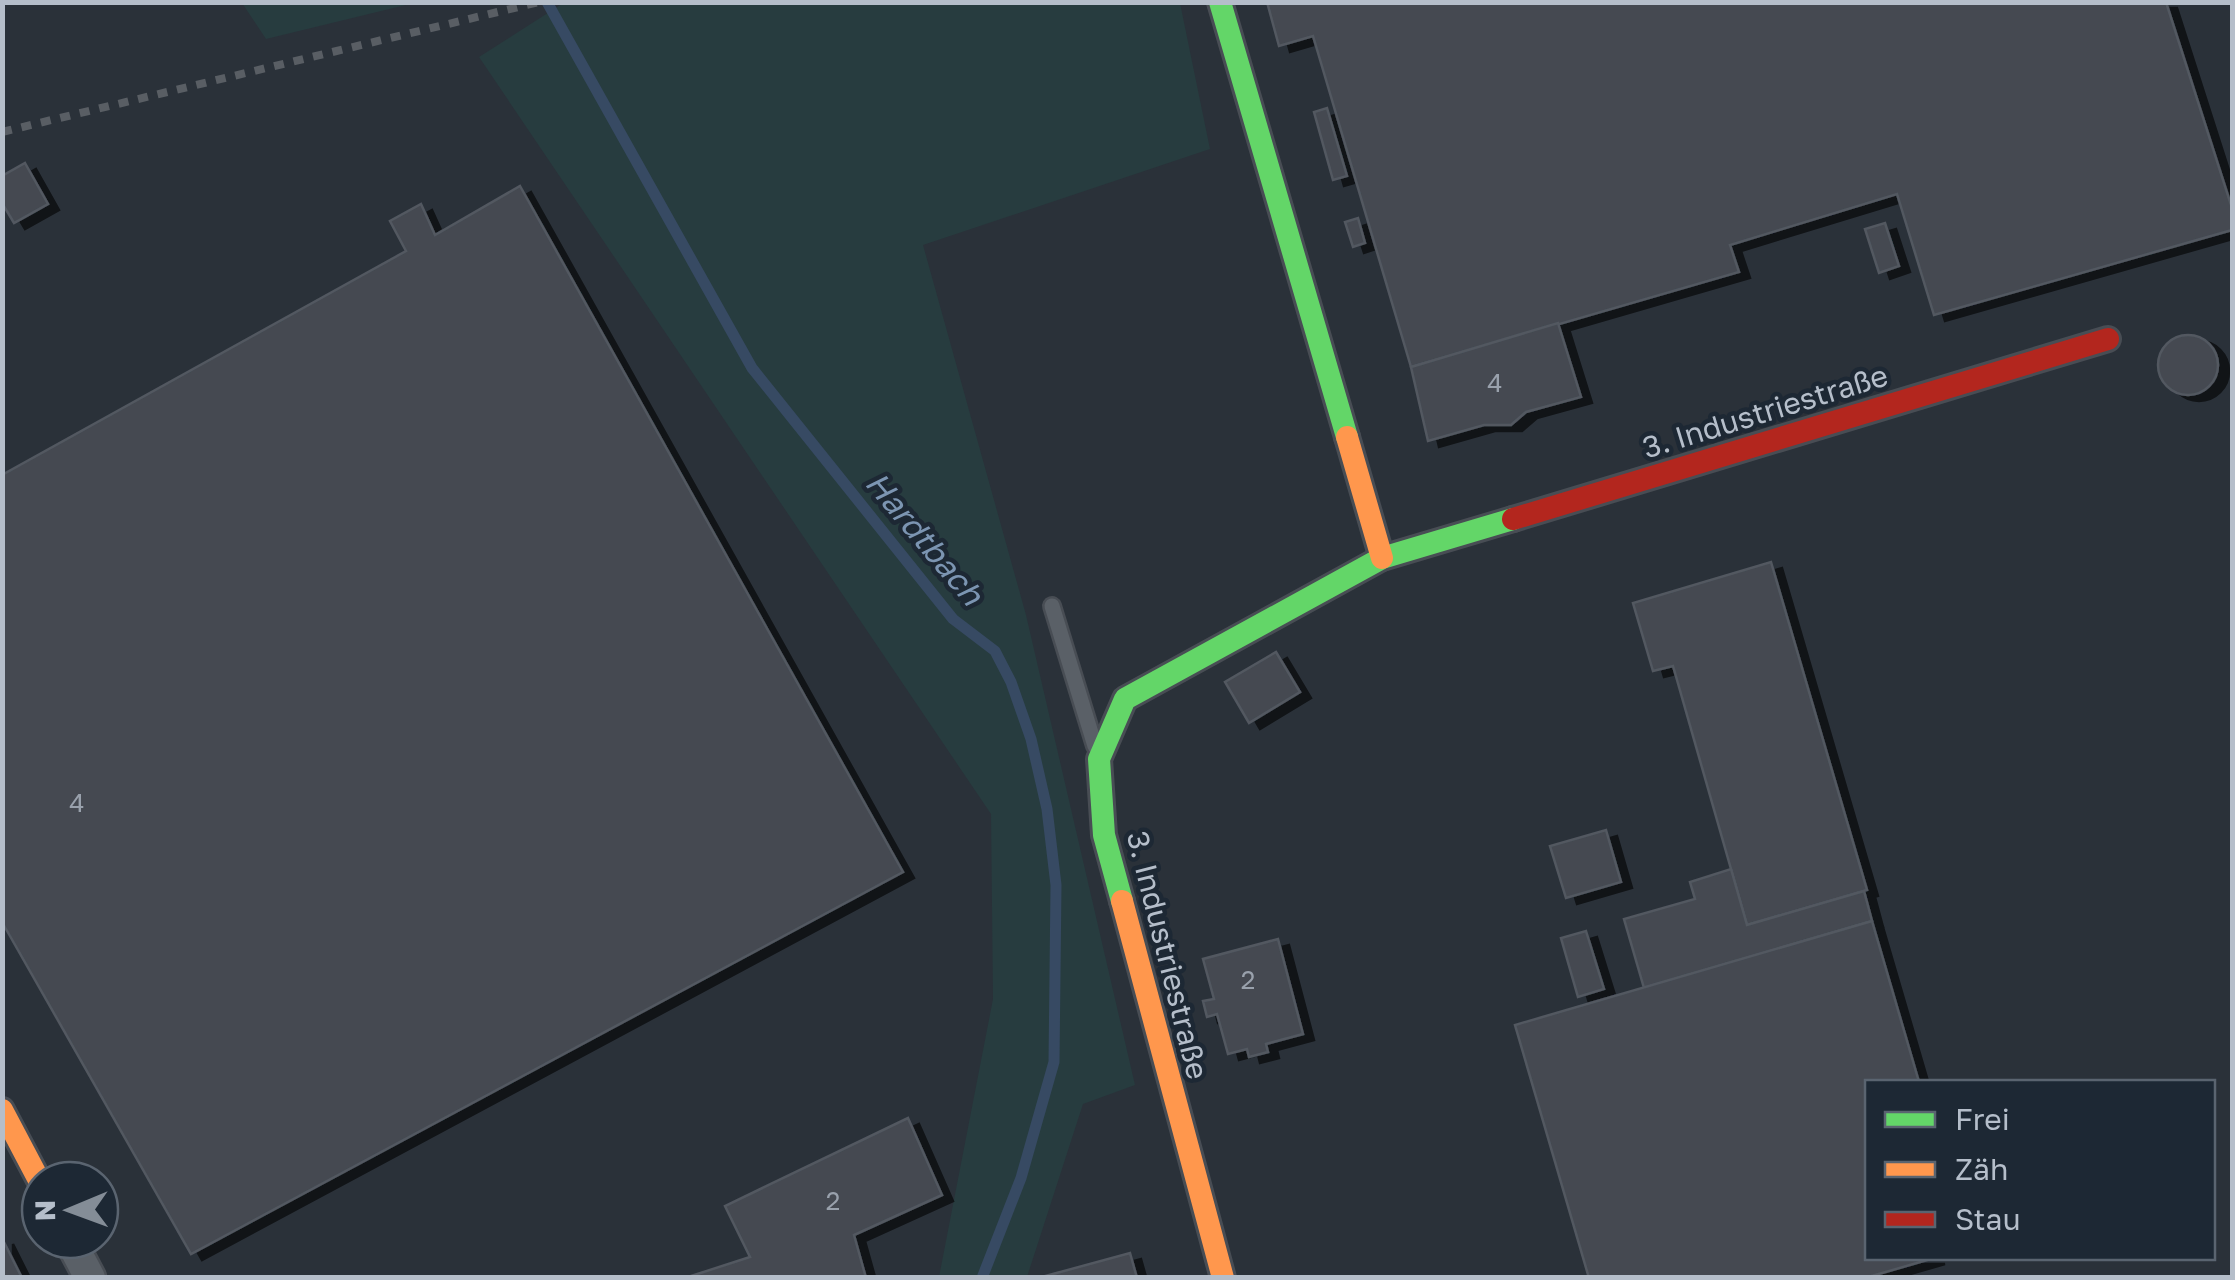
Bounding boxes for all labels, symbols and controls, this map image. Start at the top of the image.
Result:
street label: 3. Industriestraße [1638,357,1892,465]
house number: 4 [1487,367,1503,398]
water label: Hardtbach [858,464,992,613]
house number: 4 [69,787,85,818]
street label: 3. Industriestraße [1120,827,1216,1083]
house number: 2 [1241,964,1255,995]
legend [1865,1080,2215,1260]
text: Frei [1955,1101,2010,1137]
text: Zäh [1955,1151,2008,1187]
north arrow [20,1160,120,1260]
house number: 2 [826,1185,840,1216]
text: N [28,1200,61,1221]
text: Stau [1955,1201,2021,1237]

